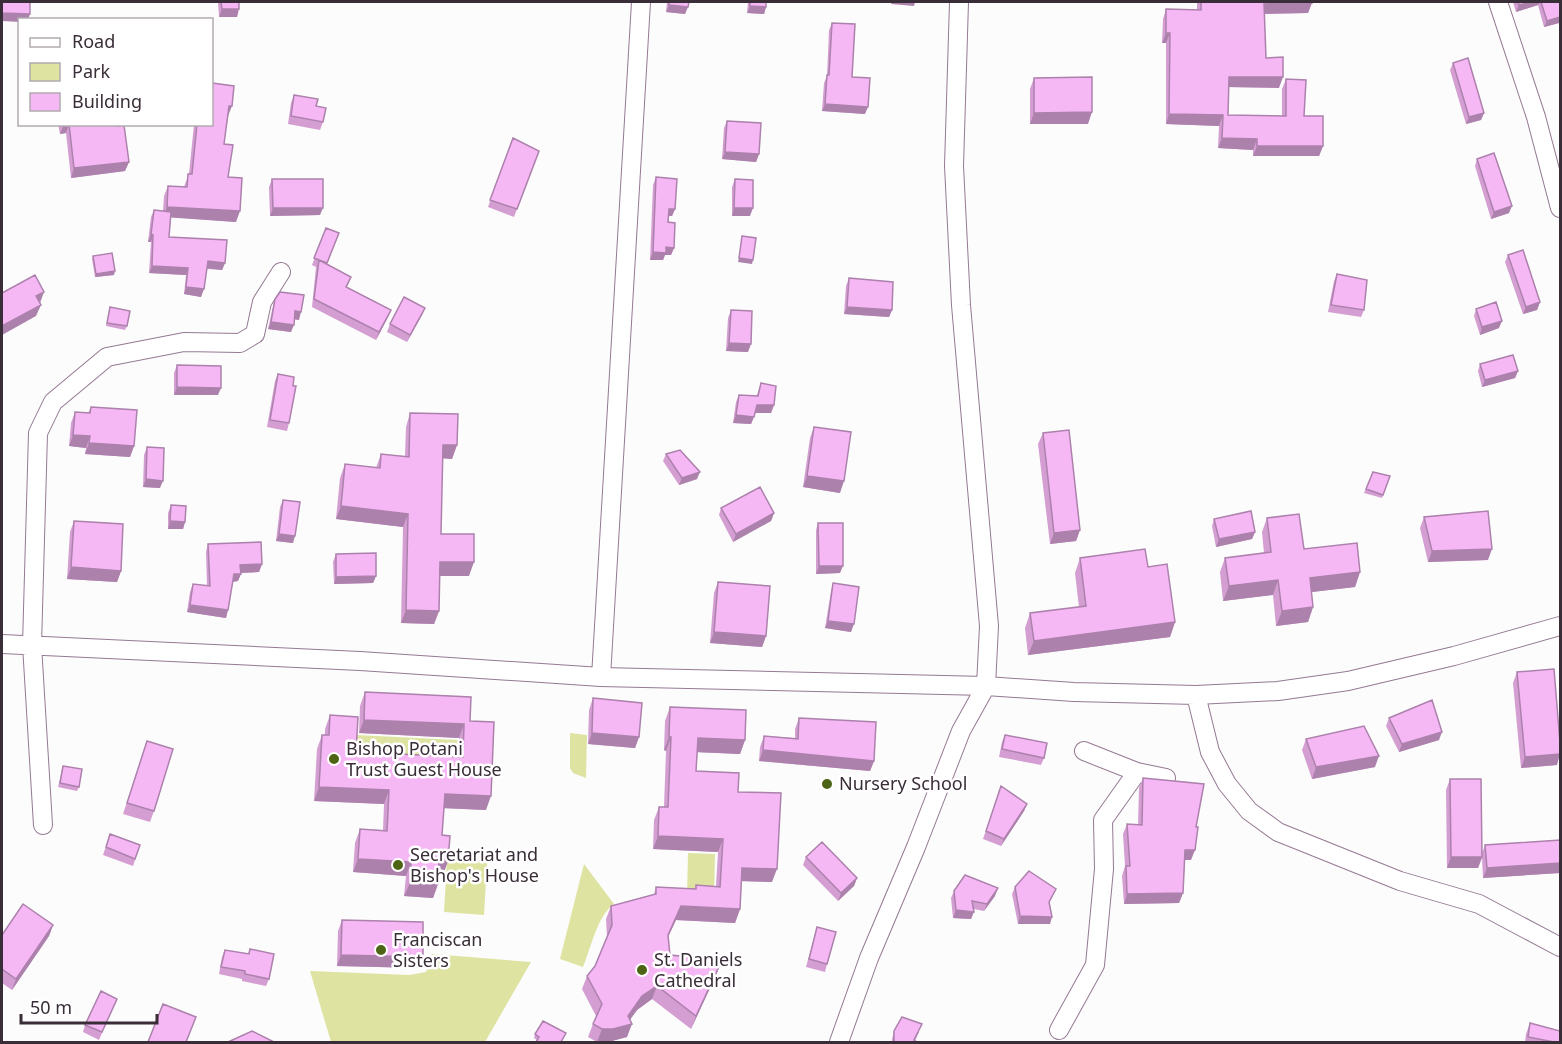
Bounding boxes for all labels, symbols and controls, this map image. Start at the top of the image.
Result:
legend [18,18,213,126]
text: Road [72,29,115,53]
text: Park [72,59,110,83]
text: Building [72,89,142,113]
place label: Bishop Potani Trust Guest House [346,736,502,781]
marker: Bishop Potani Trust Guest House [327,752,341,766]
place label: Nursery School [839,771,967,795]
marker: Nursery School [820,777,834,791]
place label: Secretariat and Bishop's House [410,842,539,887]
marker: Secretariat and Bishop's House [391,858,405,872]
place label: Franciscan Sisters [393,927,482,972]
marker: Franciscan Sisters [374,943,388,957]
place label: St. Daniels Cathedral [654,947,742,992]
marker: St. Daniels Cathedral [635,963,649,977]
scale bar [21,987,158,1025]
text: 50 m [30,995,72,1019]

